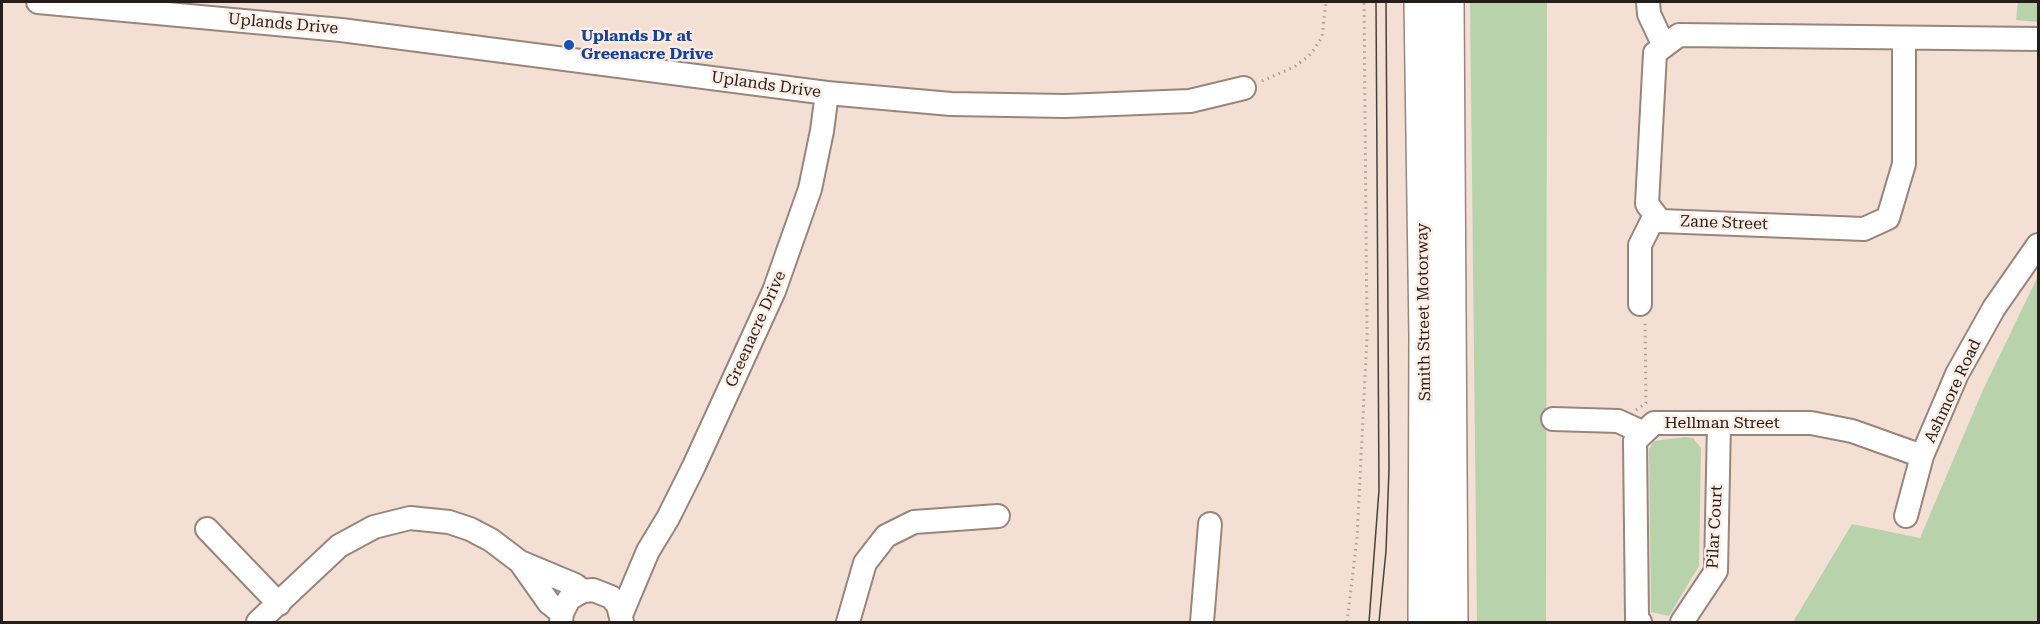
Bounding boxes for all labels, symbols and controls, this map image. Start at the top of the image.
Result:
street label: Uplands Drive [227,10,339,38]
place label: Uplands Dr at Greenacre Drive [581,26,713,64]
marker: Uplands Dr at Greenacre Drive [562,38,576,52]
street label: Uplands Drive [710,68,822,102]
street label: Zane Street [1680,212,1768,234]
street label: Smith Street Motorway [1413,223,1435,401]
street label: Greenacre Drive [722,268,790,390]
street label: Ashmore Road [1921,336,1985,446]
street label: Hellman Street [1664,413,1780,433]
street label: Pilar Court [1703,485,1727,569]

